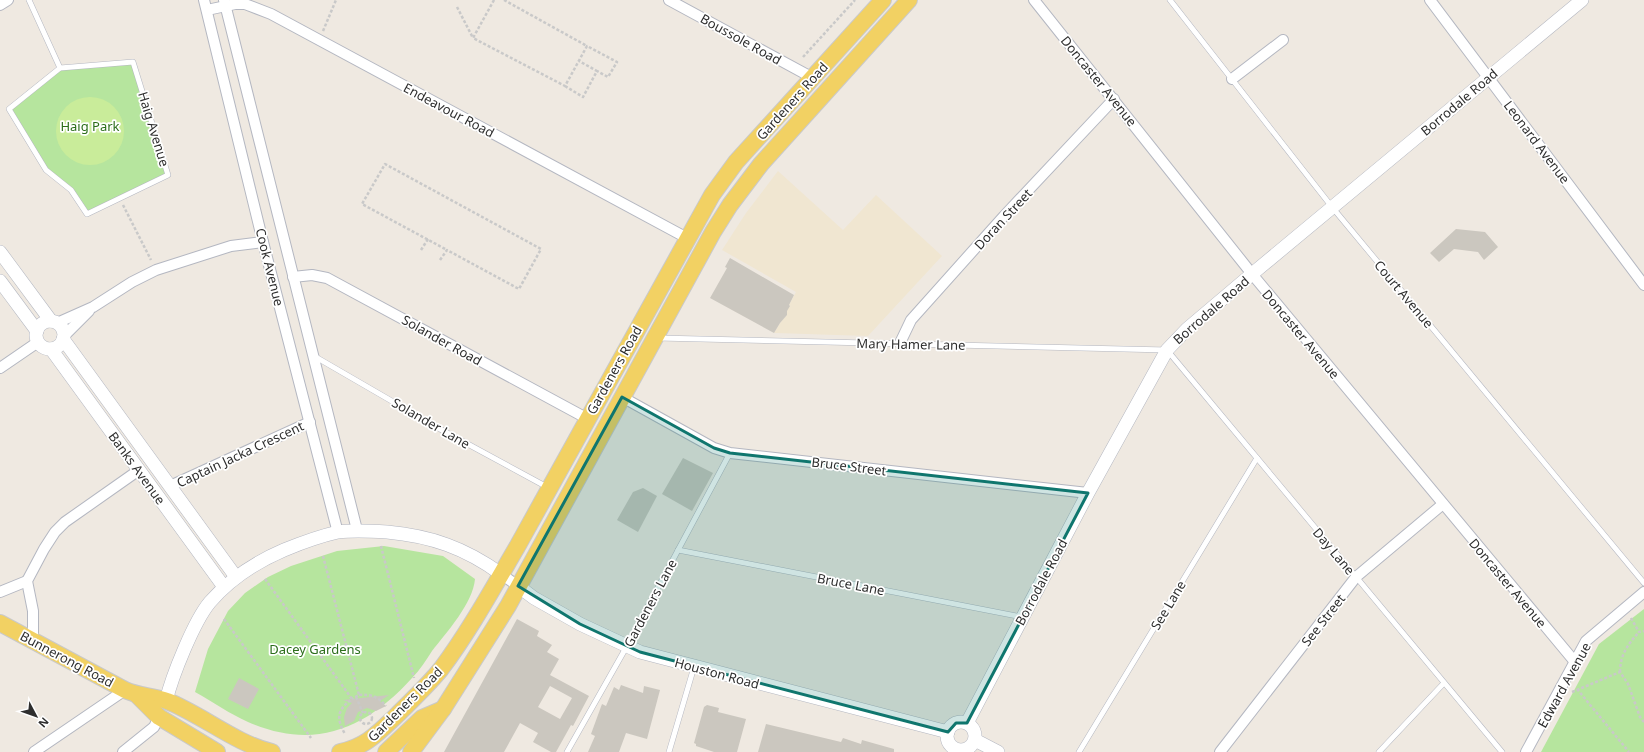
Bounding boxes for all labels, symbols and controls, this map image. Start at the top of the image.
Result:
street label: Boussole Road [697,9,785,69]
street label: Doncaster Avenue [1057,32,1141,130]
street label: Gardeners Road [752,58,832,144]
street label: Borrodale Road [1417,64,1501,140]
street label: Endeavour Road [400,78,498,142]
street label: Haig Avenue [134,89,174,169]
street label: Leonard Avenue [1500,97,1574,187]
park label: Haig Park [60,117,120,135]
street label: Doran Street [970,184,1036,253]
street label: Cook Avenue [252,226,288,308]
street label: Court Avenue [1370,256,1438,332]
street label: Borrodale Road [1169,272,1253,348]
street label: Doncaster Avenue [1258,285,1344,383]
street label: Solander Road [399,311,485,369]
street label: Gardeners Road [582,322,646,418]
street label: Mary Hamer Lane [856,334,966,354]
street label: Solander Lane [389,393,473,453]
street label: Captain Jacka Crescent [174,417,307,491]
street label: Banks Avenue [104,428,170,508]
street label: Bruce Street [811,452,888,480]
street label: Day Lane [1309,524,1359,578]
street label: Doncaster Avenue [1465,534,1551,632]
street label: Borrodale Road [1011,536,1071,628]
street label: Gardeners Lane [619,556,681,650]
street label: Bruce Lane [816,569,886,599]
street label: See Lane [1146,577,1190,633]
street label: See Street [1297,590,1349,650]
street label: Bunnerong Road [17,627,117,691]
street label: Edward Avenue [1533,639,1595,731]
park label: Dacey Gardens [269,640,361,658]
street label: Houston Road [673,653,761,693]
street label: Gardeners Road [364,663,446,745]
north arrow [16,696,56,736]
text: N [35,715,53,731]

